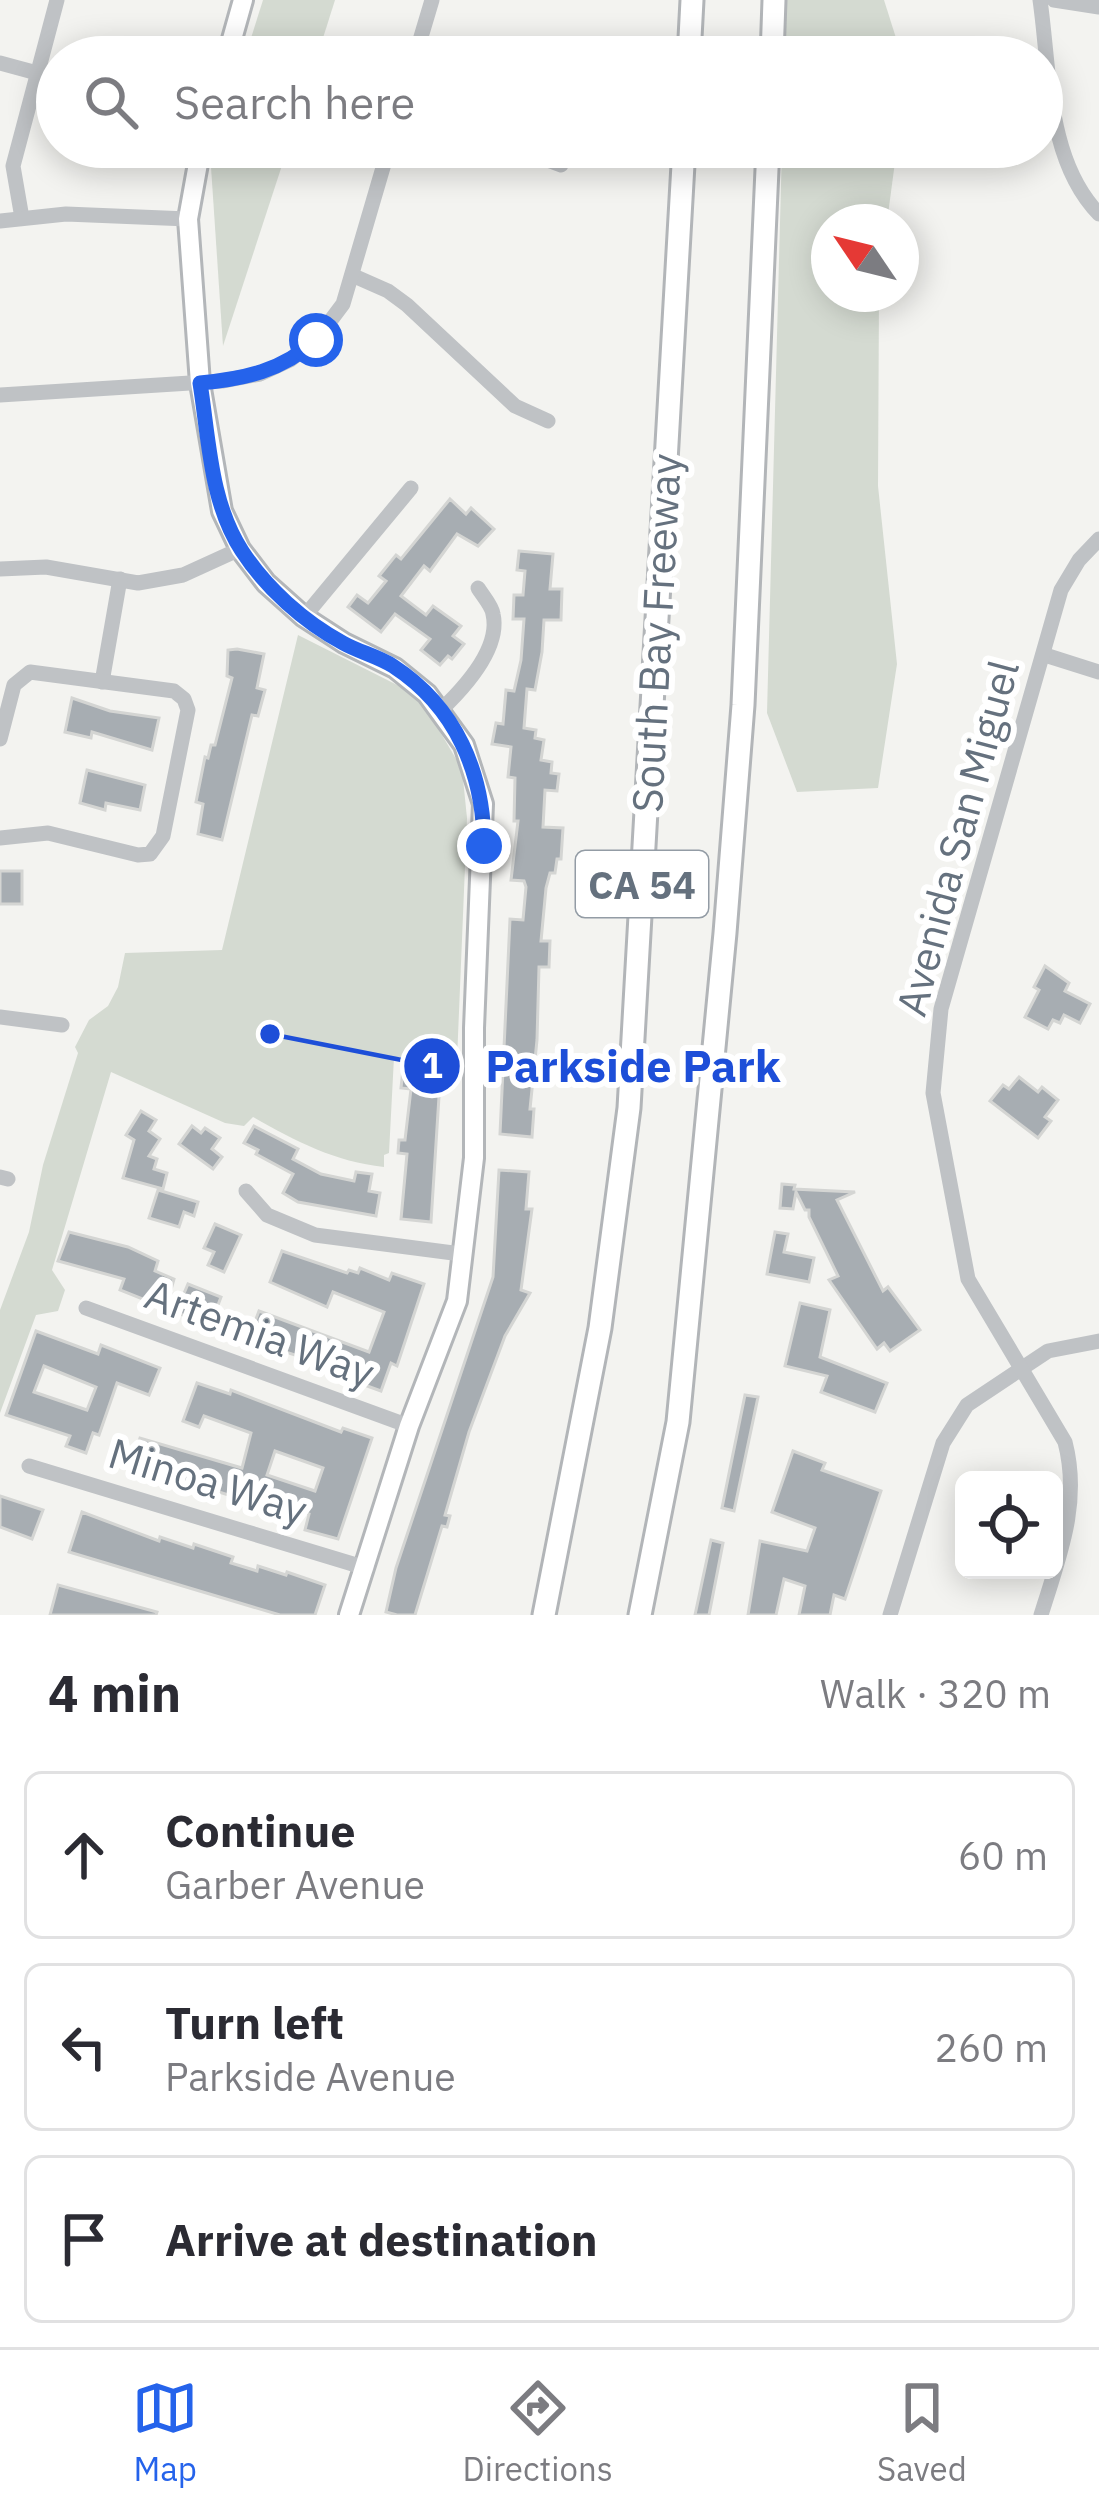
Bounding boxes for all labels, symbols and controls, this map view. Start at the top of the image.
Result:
search box [36,36,1063,168]
icon: search [78,69,144,135]
text: Search here [174,73,415,131]
north arrow [811,204,919,312]
route start [289,313,343,367]
street label: South Bay Freeway [619,452,693,814]
street label: Avenida San Miguel [883,654,1031,1022]
route end [457,819,511,873]
road number: CA 54 [576,851,708,917]
callout: Parkside Park [402,1025,805,1106]
text: Parkside Park [485,1036,781,1094]
text: 1 [421,1041,443,1088]
street label: Artemia Way [138,1266,382,1400]
street label: Minoa Way [102,1425,314,1537]
map controls [955,1471,1063,1579]
button: locate [955,1471,1063,1579]
text: 4 min [48,1660,181,1726]
text: Walk · 320 m [820,1668,1051,1719]
text: Continue [165,1801,356,1859]
icon: ahead [51,1822,117,1888]
text: 60 m [958,1830,1048,1881]
text: Garber Avenue [165,1859,425,1910]
text: Turn left [165,1993,344,2051]
icon: left [51,2014,117,2080]
text: 260 m [935,2022,1048,2073]
text: Parkside Avenue [165,2051,456,2102]
icon: arrive [51,2206,117,2272]
text: Arrive at destination [165,2210,598,2268]
tab: Map [132,2375,198,2490]
tab: Directions [463,2375,613,2490]
tab: Saved [877,2375,967,2490]

